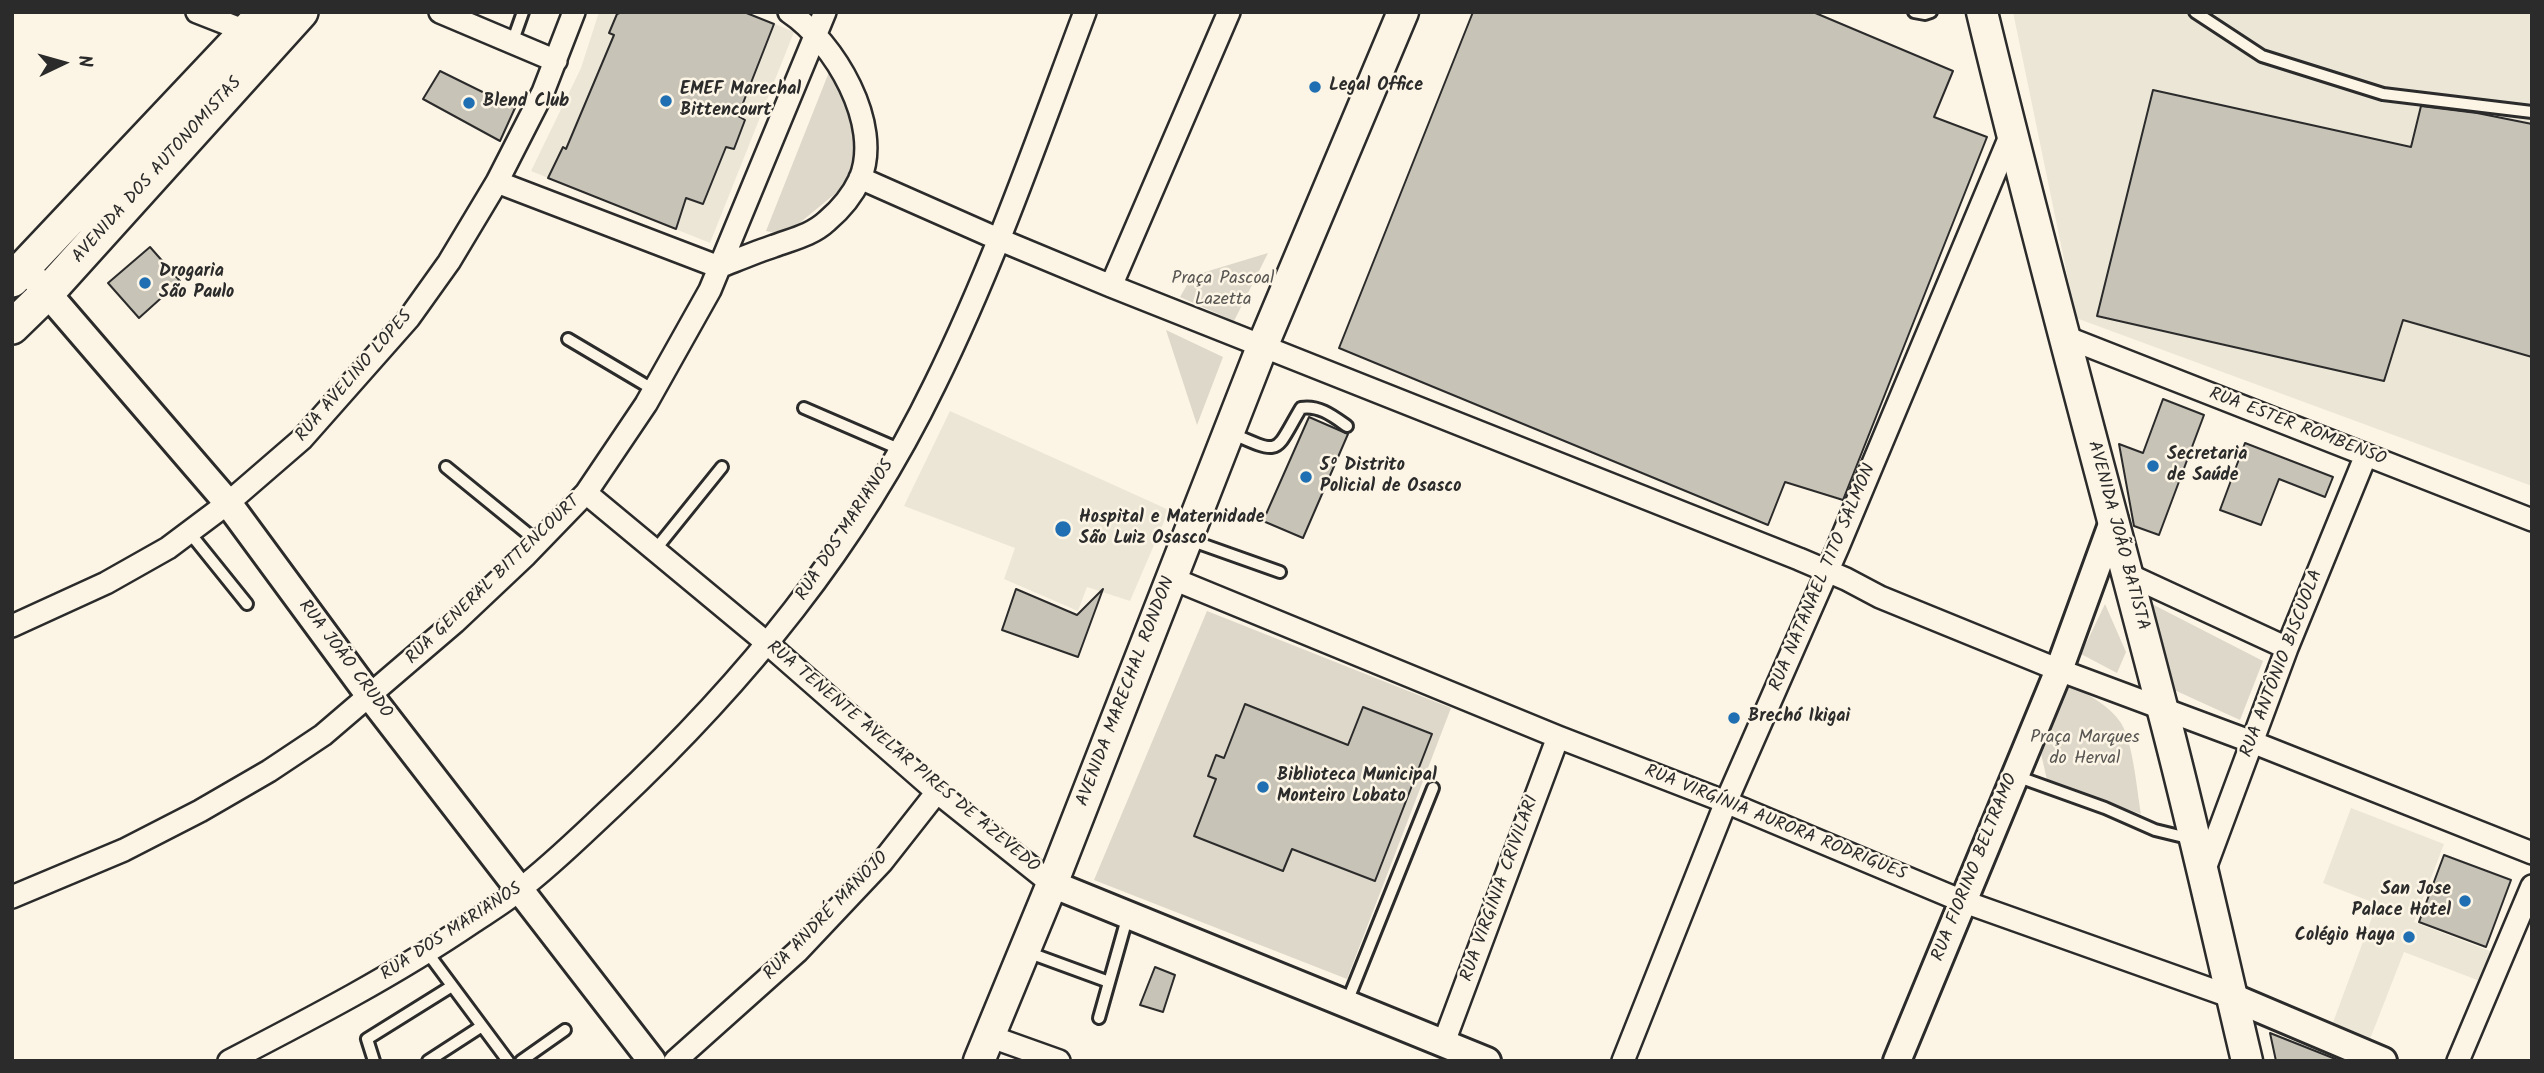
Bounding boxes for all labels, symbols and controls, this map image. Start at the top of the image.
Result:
north arrow [28,28,98,98]
text: N [68,54,99,68]
street label: AVENIDA DOS AUTONOMISTAS [69,73,247,269]
place label: Legal Office [1329,76,1423,98]
marker: Legal Office [1307,79,1323,95]
place label: EMEF Marechal Bittencourt [680,80,801,122]
place label: Blend Club [483,92,569,114]
marker: EMEF Marechal Bittencourt [658,93,674,109]
marker: Blend Club [461,95,477,111]
place label: Drogaria São Paulo [159,262,234,304]
park label: Praça Pascoal Lazetta [1172,269,1274,312]
marker: Drogaria São Paulo [137,275,153,291]
street label: RUA AVELINO LOPES [292,307,418,447]
street label: RUA ESTER ROMBENSO [2205,384,2389,472]
street label: AVENIDA JOÃO BATISTA [2081,439,2153,633]
place label: Secretaria de Saúde [2167,445,2247,488]
street label: RUA DOS MARIANOS [792,456,900,606]
place label: 5º Distrito Policial de Osasco [1320,456,1461,498]
marker: Secretaria de Saúde [2145,458,2161,474]
street label: RUA NATANAEL TITO SALMON [1766,461,1882,695]
marker: 5º Distrito Policial de Osasco [1298,469,1314,485]
street label: RUA GENERAL BITTENCOURT [402,492,586,670]
place label: Hospital e Maternidade São Luiz Osasco [1079,508,1265,550]
marker: Hospital e Maternidade São Luiz Osasco [1053,519,1073,539]
street label: RUA ANTÔNIO BISCUOLA [2237,567,2329,761]
street label: AVENIDA MARECHAL RONDON [1073,574,1181,810]
street label: RUA JOÃO CRUDO [292,596,396,724]
street label: RUA TENENTE AVELAR PIRES DE AZEVEDO [761,637,1043,879]
place label: Brechó Ikigai [1748,707,1850,729]
marker: Brechó Ikigai [1726,710,1742,726]
park label: Praça Marques do Herval [2030,728,2140,770]
street label: RUA VIRGÍNIA AURORA RODRIGUES [1641,761,1909,887]
place label: Biblioteca Municipal Monteiro Lobato [1277,766,1437,808]
street label: RUA FIORINO BELTRAMO [1928,771,2024,965]
marker: Biblioteca Municipal Monteiro Lobato [1255,779,1271,795]
street label: RUA VIRGÍNIA CRIVILARI [1457,793,1545,985]
street label: RUA ANDRÉ MANOJO [760,848,894,986]
street label: RUA DOS MARIANOS [377,879,527,987]
place label: San Jose Palace Hotel [2352,880,2451,922]
marker: San Jose Palace Hotel [2457,893,2473,909]
place label: Colégio Haya [2295,926,2395,948]
marker: Colégio Haya [2401,929,2417,945]

